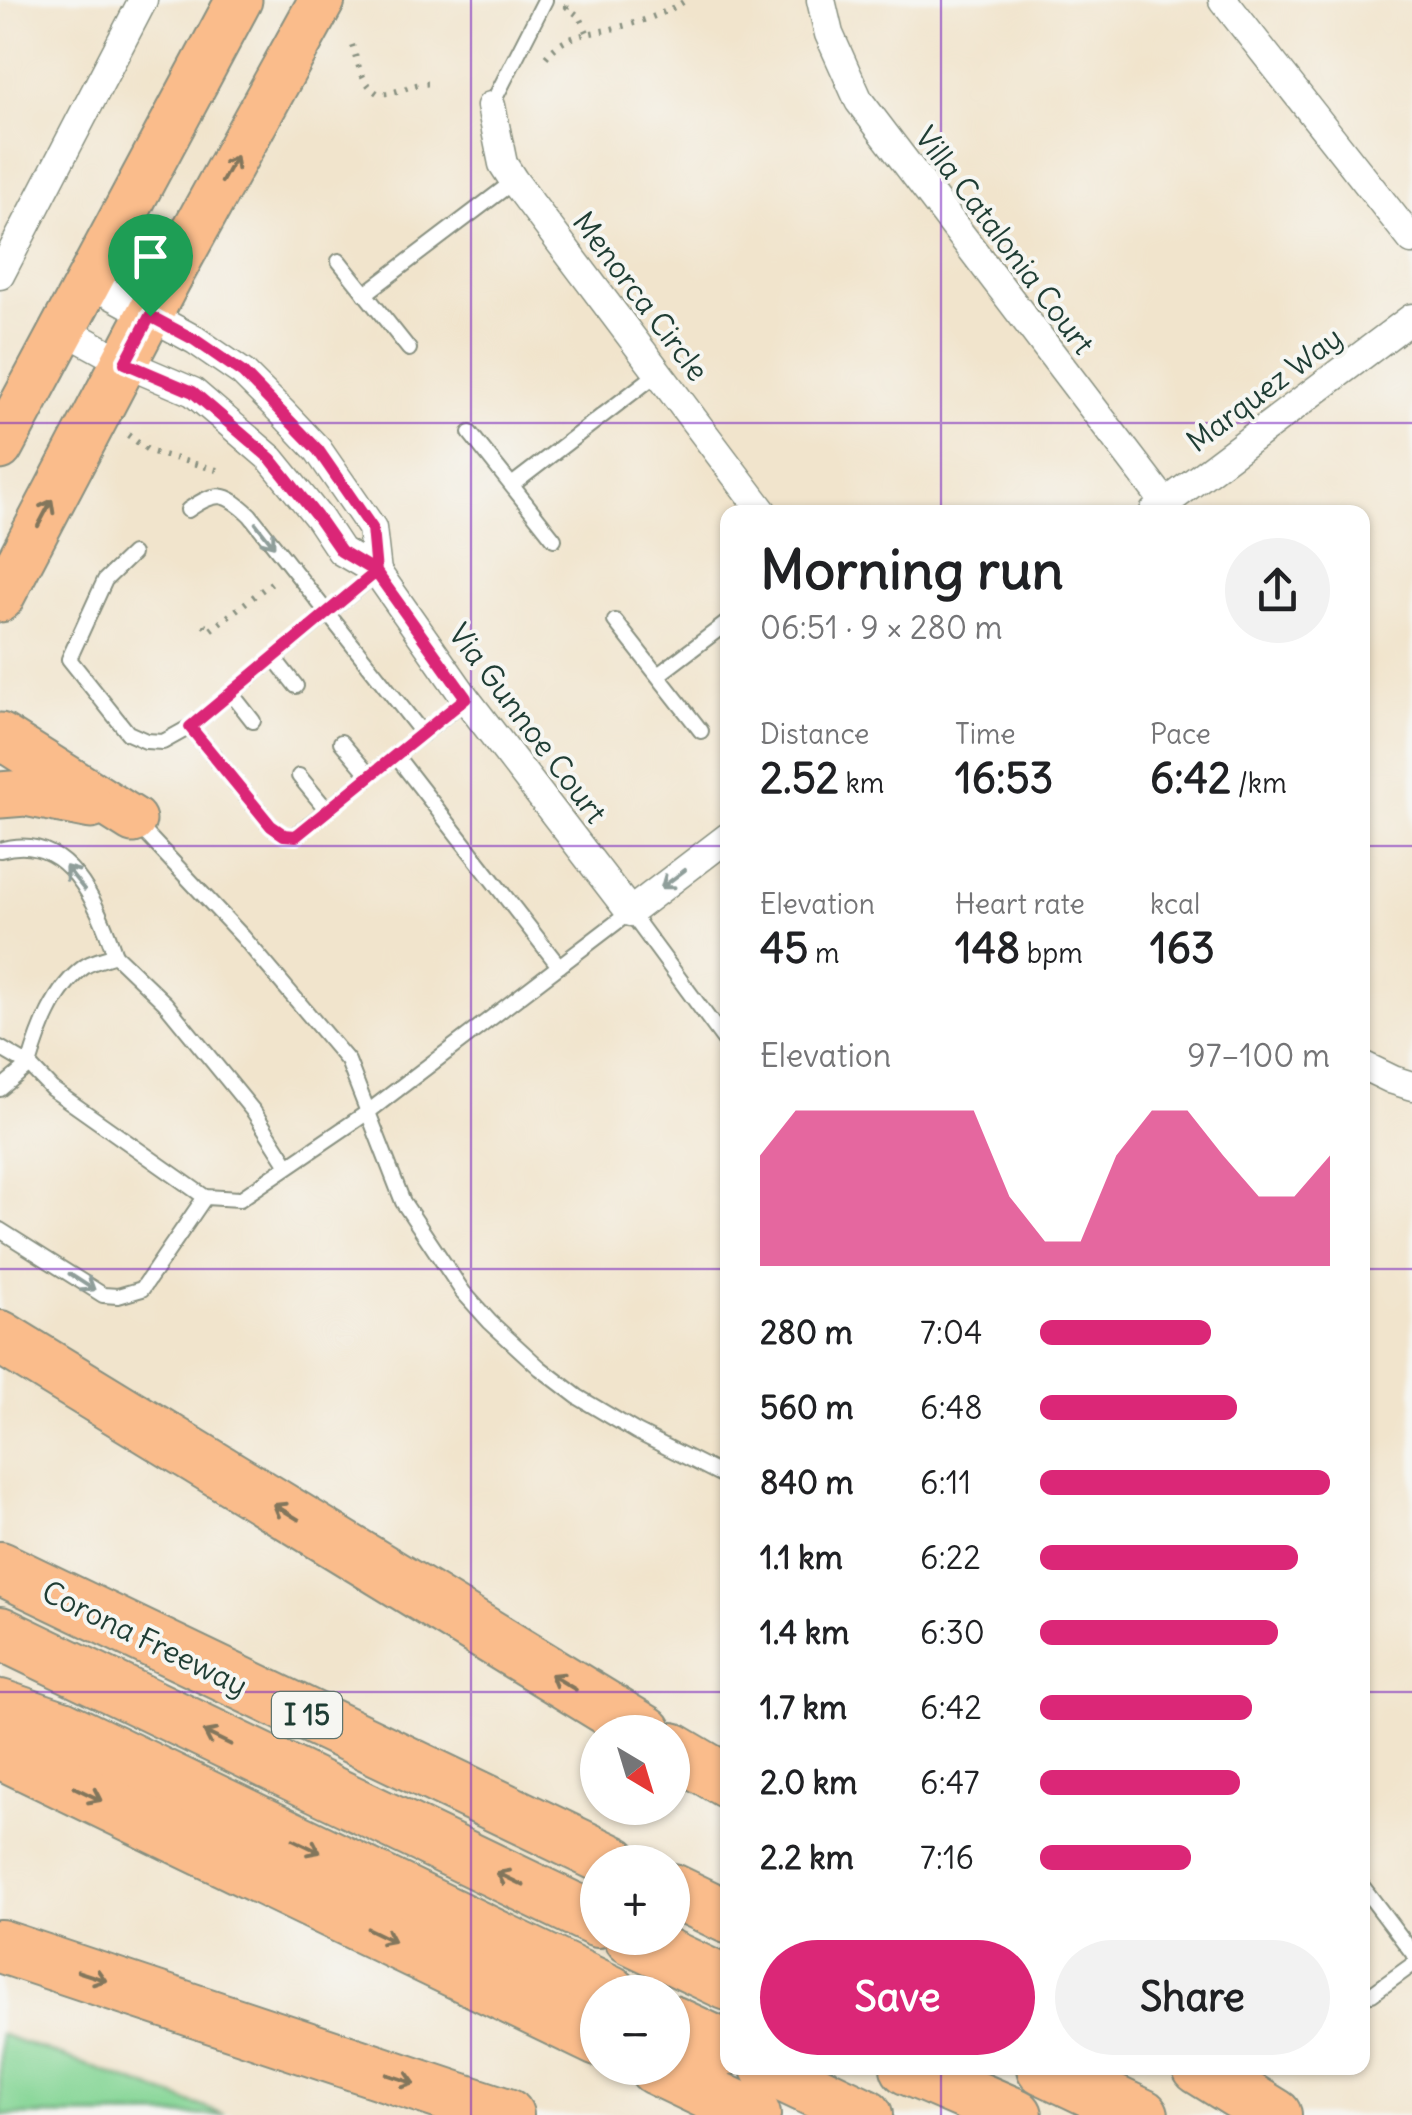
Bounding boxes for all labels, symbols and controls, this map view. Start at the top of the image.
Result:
street label: Villa Catalonia Court [907,119,1103,361]
one-way arrow [220,155,240,184]
street label: Menorca Circle [565,204,717,388]
pin [108,214,193,317]
icon: arrive [123,229,178,284]
street label: Marquez Way [1179,318,1349,460]
one-way arrow [36,499,56,528]
one-way arrow [255,521,276,548]
text: Morning run [760,535,1064,604]
button: share [1225,538,1330,643]
text: 06:51 · 9 × 280 m [760,607,1003,648]
street label: Via Gunnoe Court [441,616,615,830]
text: Distance [760,716,869,752]
text: Time [955,716,1016,752]
text: Pace [1150,716,1211,752]
text: 2.52 [760,752,839,804]
text: 16:53 [955,752,1053,804]
text: 6:42 [1150,752,1231,804]
text: km [839,765,884,801]
text: /km [1231,765,1287,801]
one-way arrow [65,865,87,891]
one-way arrow [660,868,687,889]
text: Elevation [760,886,875,922]
text: Heart rate [955,886,1085,922]
text: kcal [1150,886,1200,922]
text: 45 [760,922,808,974]
text: 148 [955,922,1020,974]
text: 163 [1150,922,1215,974]
text: m [808,935,840,971]
text: bpm [1020,935,1083,971]
text: Elevation [760,1035,891,1076]
text: 97–100 m [1187,1035,1330,1076]
one-way arrow [67,1272,96,1292]
text: 280 m [760,1312,853,1353]
text: 7:04 [920,1312,982,1353]
text: 560 m [760,1387,854,1428]
text: 6:48 [920,1387,983,1428]
text: 840 m [760,1462,854,1503]
text: 6:11 [920,1462,971,1503]
one-way arrow [272,1502,301,1522]
text: 1.1 km [760,1537,843,1578]
text: 6:22 [920,1537,981,1578]
street label: Corona Freeway [36,1572,254,1704]
text: 1.4 km [760,1612,849,1653]
text: 6:30 [920,1612,985,1653]
one-way arrow [549,1671,578,1692]
text: 1.7 km [760,1687,847,1728]
text: 6:42 [920,1687,982,1728]
road number: I 15 [272,1692,342,1738]
north arrow [580,1715,690,1825]
map controls [580,1715,690,2085]
one-way arrow [203,1728,232,1747]
text: 2.0 km [760,1762,857,1803]
text: 6:47 [920,1762,980,1803]
one-way arrow [72,1786,102,1805]
one-way arrow [291,1837,321,1856]
text: 2.2 km [760,1837,854,1878]
text: 7:16 [920,1837,974,1878]
button: + [580,1845,690,1955]
one-way arrow [495,1869,525,1888]
one-way arrow [365,1927,395,1946]
button: Save [760,1940,1035,2055]
button: Share [1055,1940,1330,2055]
one-way arrow [76,1969,108,1987]
button: − [580,1975,690,2085]
one-way arrow [384,2072,416,2090]

